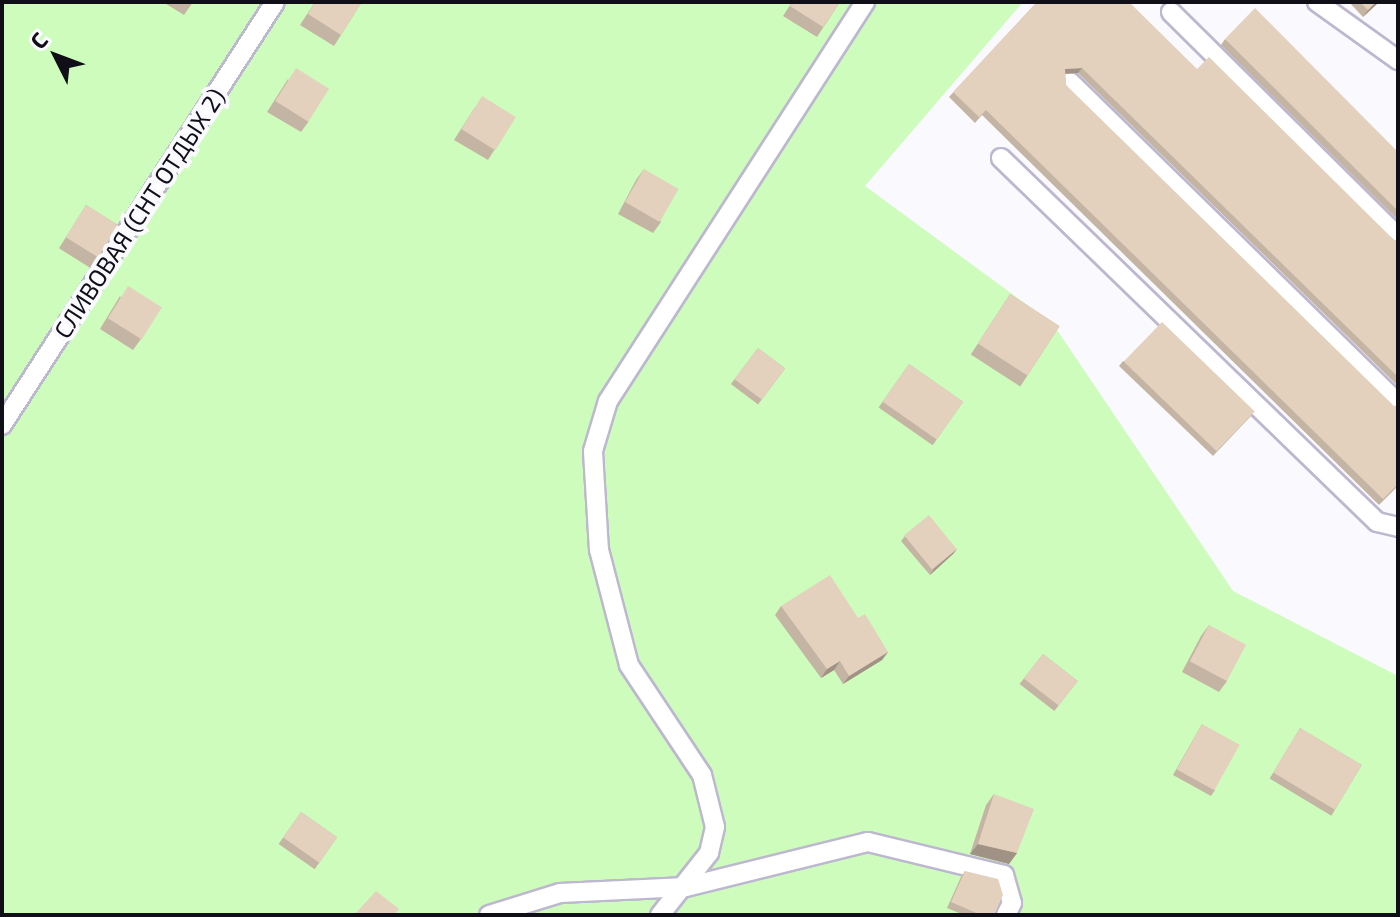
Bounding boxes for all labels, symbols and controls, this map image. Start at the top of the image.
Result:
north arrow [16,16,96,96]
text: С [24,26,52,53]
street label: СЛИВОВАЯ (СНТ ОТДЫХ 2) [47,83,231,343]

